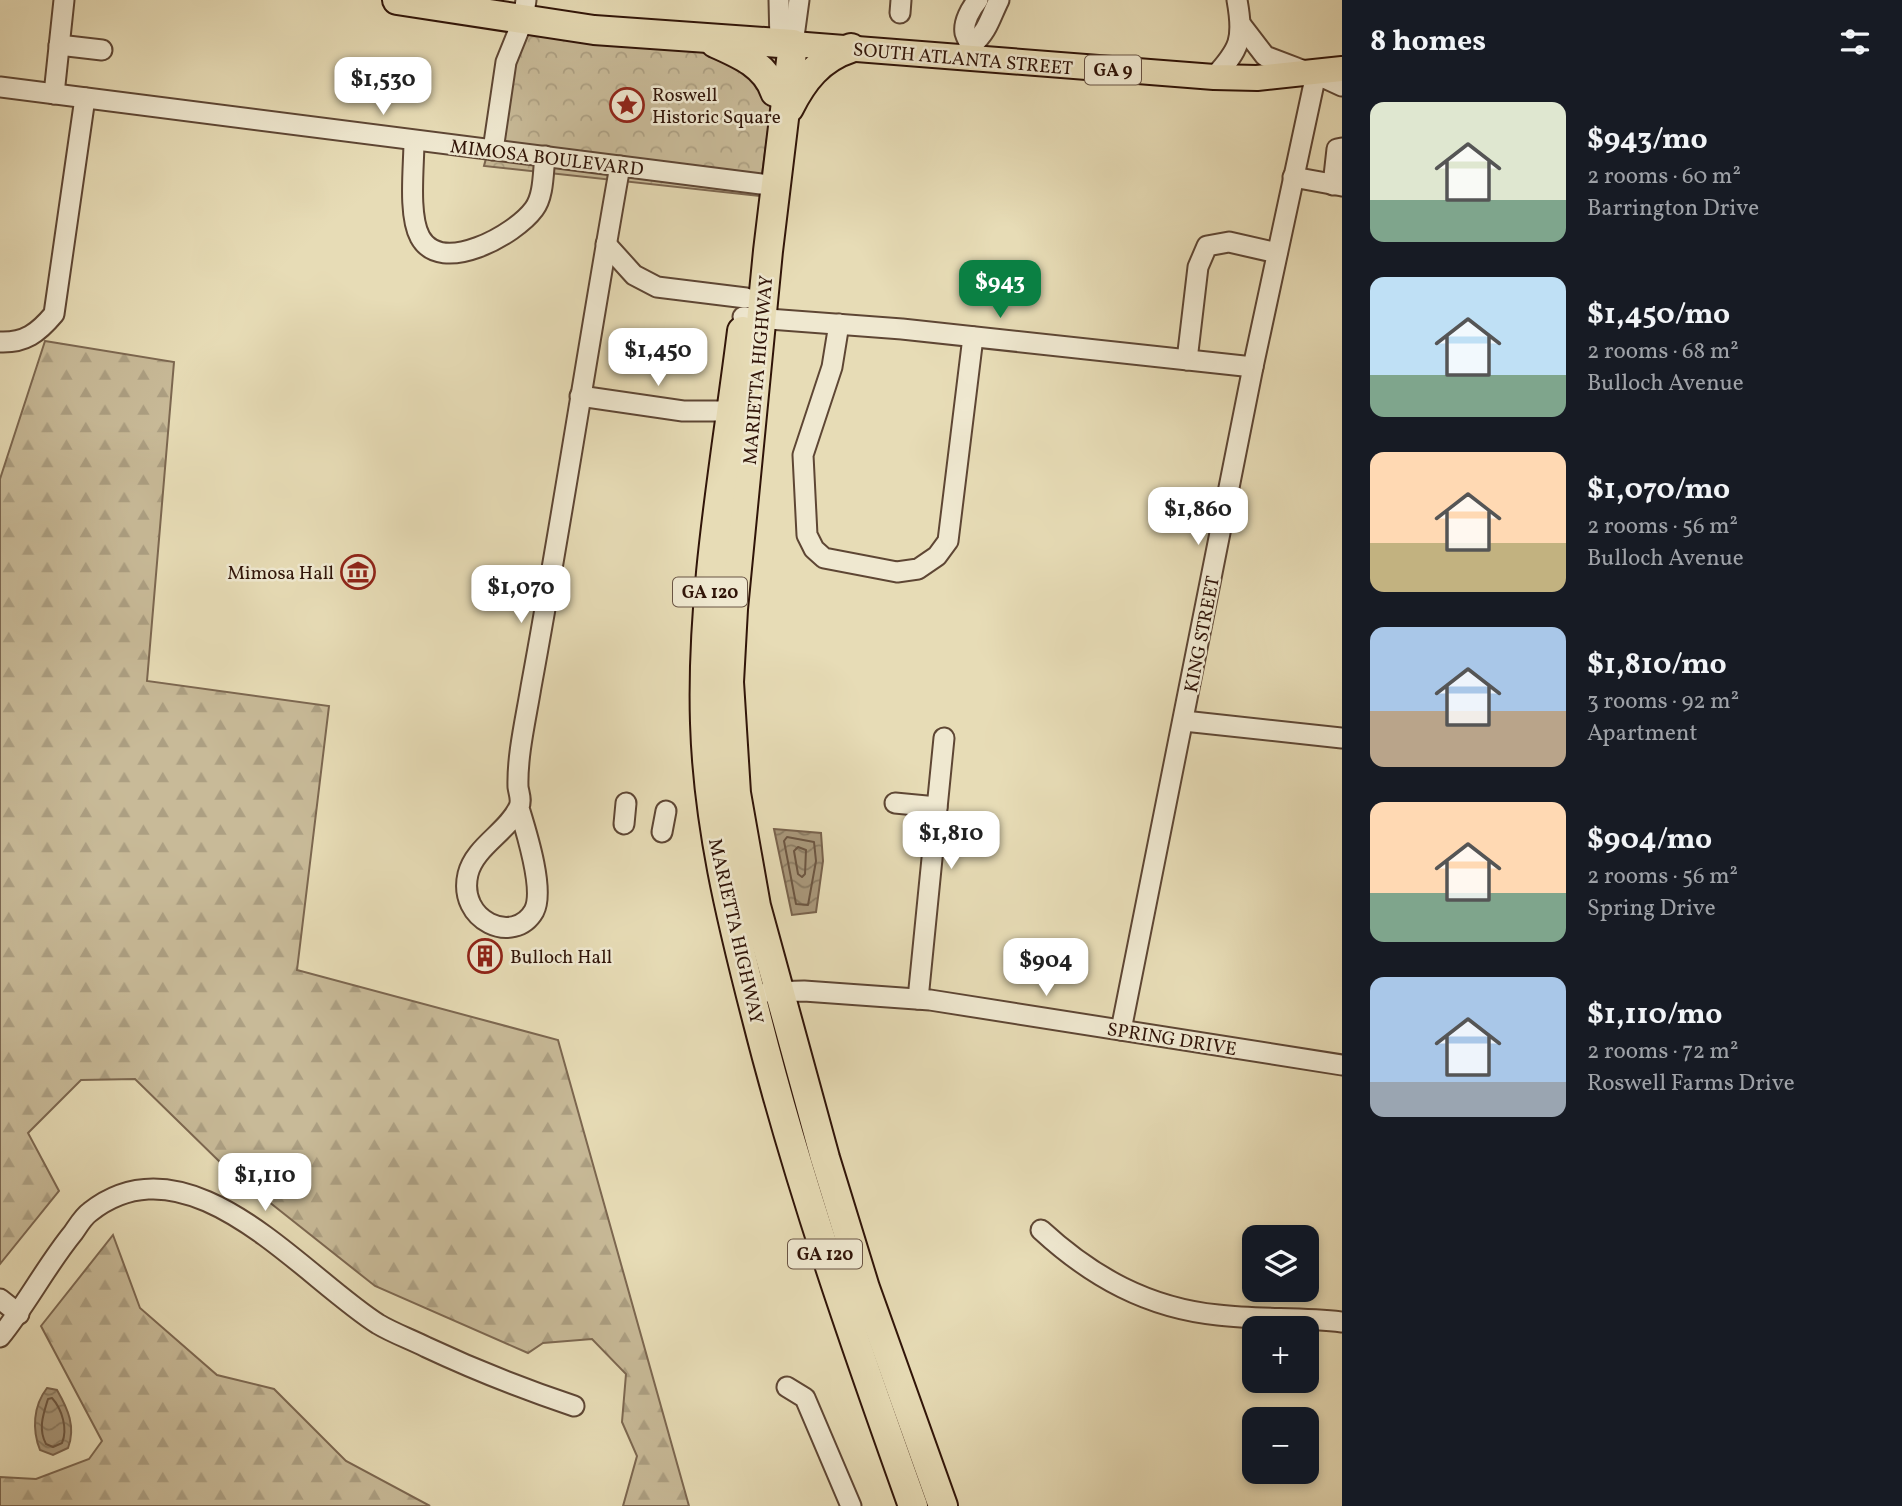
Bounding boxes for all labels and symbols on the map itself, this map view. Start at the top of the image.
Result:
street label: SOUTH ATLANTA STREET [852,37,1074,83]
road number: GA 9 [1085,56,1141,84]
pin: $1,530 [326,58,440,117]
place label: Roswell Historic Square [652,83,781,131]
place icon: Roswell Historic Square [608,86,646,124]
street label: MIMOSA BOULEVARD [449,134,645,184]
pin: $943 [959,260,1041,320]
street label: MARIETTA HIGHWAY [738,274,780,466]
pin: $1,450 [601,328,715,388]
pin: $1,860 [1141,488,1255,547]
museum icon: Mimosa Hall [339,553,377,591]
place label: Mimosa Hall [227,561,334,587]
pin: $1,070 [464,566,578,625]
street label: KING STREET [1179,574,1227,695]
road number: GA 120 [673,578,747,606]
pin: $1,810 [894,812,1008,871]
street label: MARIETTA HIGHWAY [701,836,769,1027]
building icon: Bulloch Hall [466,937,504,975]
pin: $904 [1005,939,1087,998]
place label: Bulloch Hall [510,945,613,971]
street label: SPRING DRIVE [1105,1017,1238,1063]
pin: $1,110 [208,1154,322,1213]
road number: GA 120 [788,1240,862,1268]

